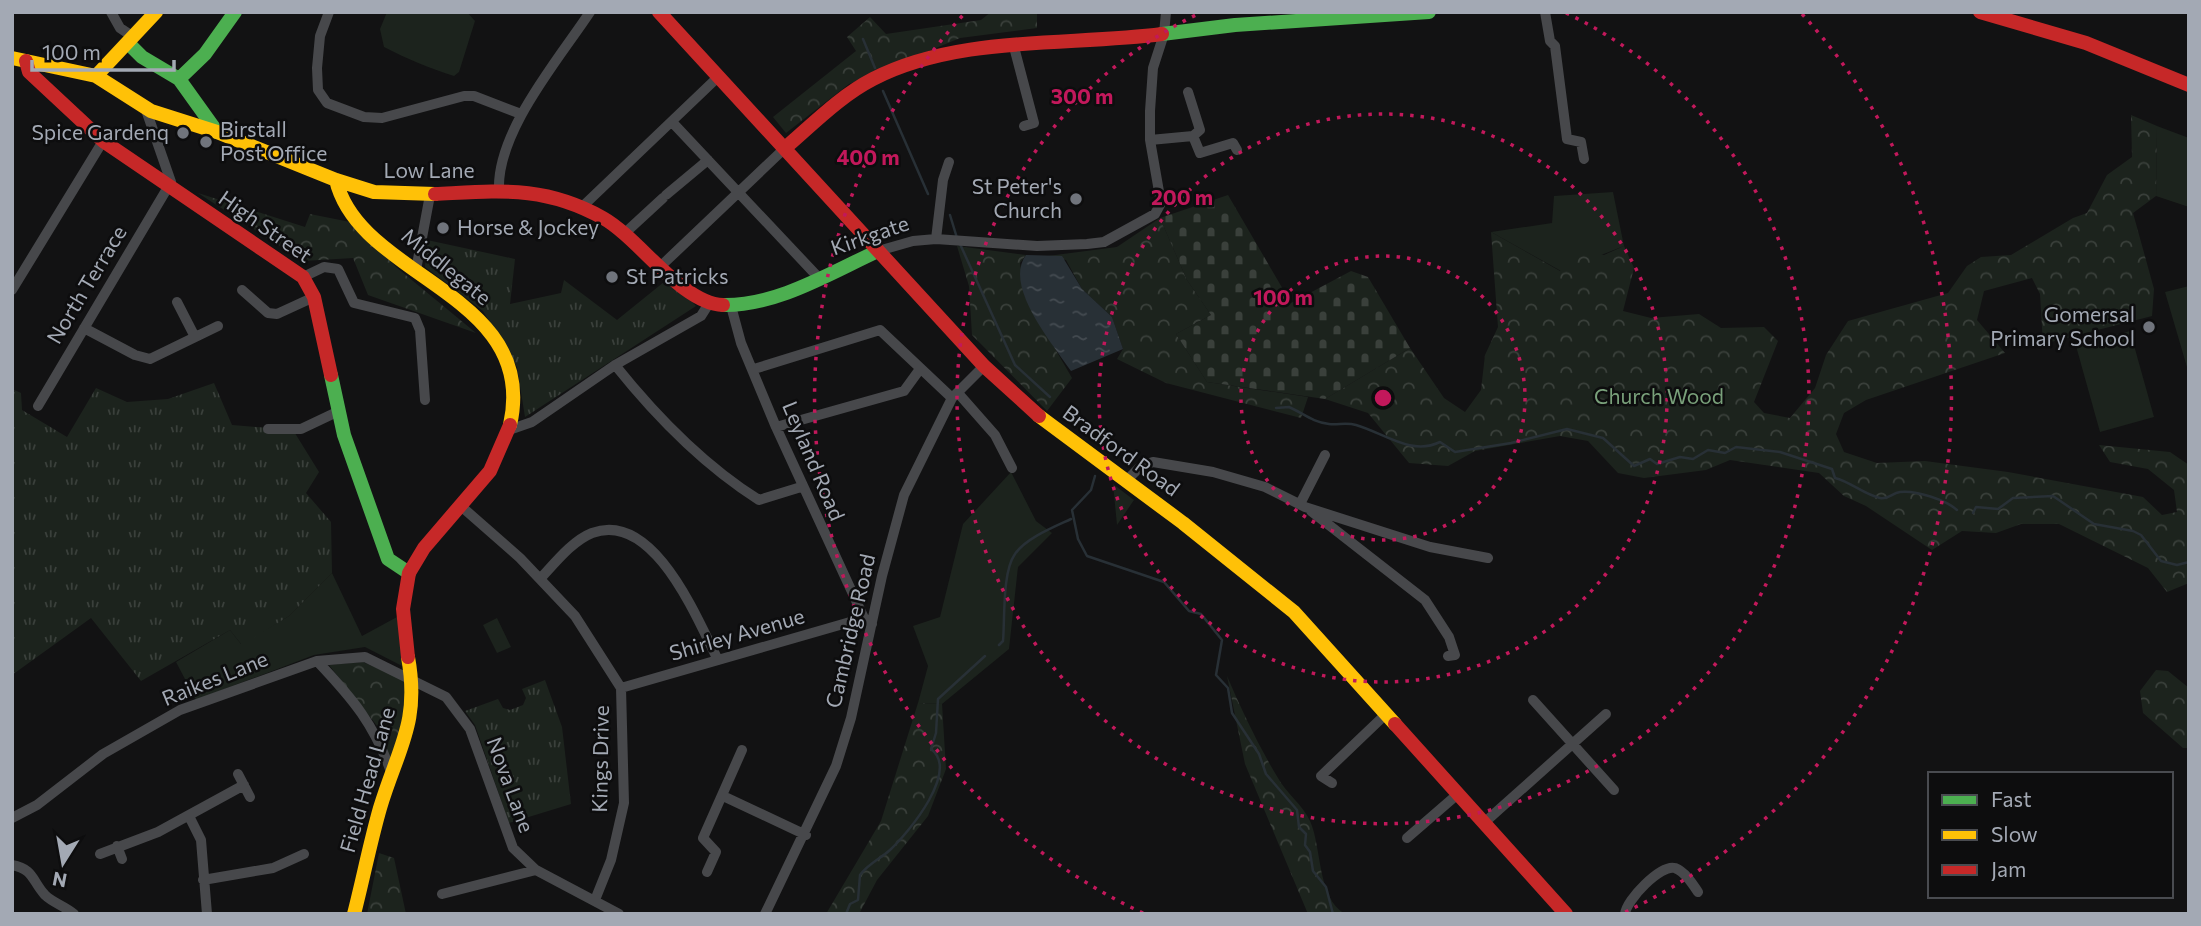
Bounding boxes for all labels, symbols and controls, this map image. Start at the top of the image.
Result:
scale bar [32,28,173,72]
text: 100 m [42,39,101,64]
text: 300 m [1051,83,1113,108]
place label: Birstall Post Office [220,116,327,165]
place label: Spice Gardenq [31,119,169,144]
marker: Spice Gardenq [175,125,191,141]
marker: Birstall Post Office [198,134,214,150]
text: 400 m [836,144,900,169]
street label: Low Lane [383,157,475,182]
place label: St Peter's Church [972,173,1062,222]
text: 200 m [1151,184,1213,209]
street label: High Street [214,185,317,267]
marker: St Peter's Church [1068,191,1084,207]
street label: Kirkgate [827,210,912,260]
place label: Horse & Jockey [457,214,599,239]
marker: Horse & Jockey [435,220,451,236]
street label: North Terrace [41,221,131,348]
street label: Middlegate [397,222,497,310]
place label: St Patricks [626,263,729,288]
marker: St Patricks [604,269,620,285]
text: 100 m [1253,284,1313,309]
place label: Gomersal Primary School [1990,301,2135,350]
marker: Gomersal Primary School [2141,319,2157,335]
park label: Church Wood [1594,383,1724,408]
centre of rings [1371,386,1395,410]
street label: Leyland Road [778,397,851,524]
street label: Bradford Road [1059,399,1185,501]
street label: Cambridge Road [820,551,879,710]
street label: Shirley Avenue [666,602,807,665]
street label: Raikes Lane [158,645,271,710]
street label: Field Head Lane [334,704,399,855]
street label: Kings Drive [586,705,613,813]
street label: Nova Lane [483,733,540,836]
legend [1928,772,2173,898]
text: Fast [1991,786,2032,811]
text: Slow [1991,821,2038,846]
north arrow [28,828,98,898]
text: Jam [1991,856,2026,881]
text: N [50,868,69,893]

